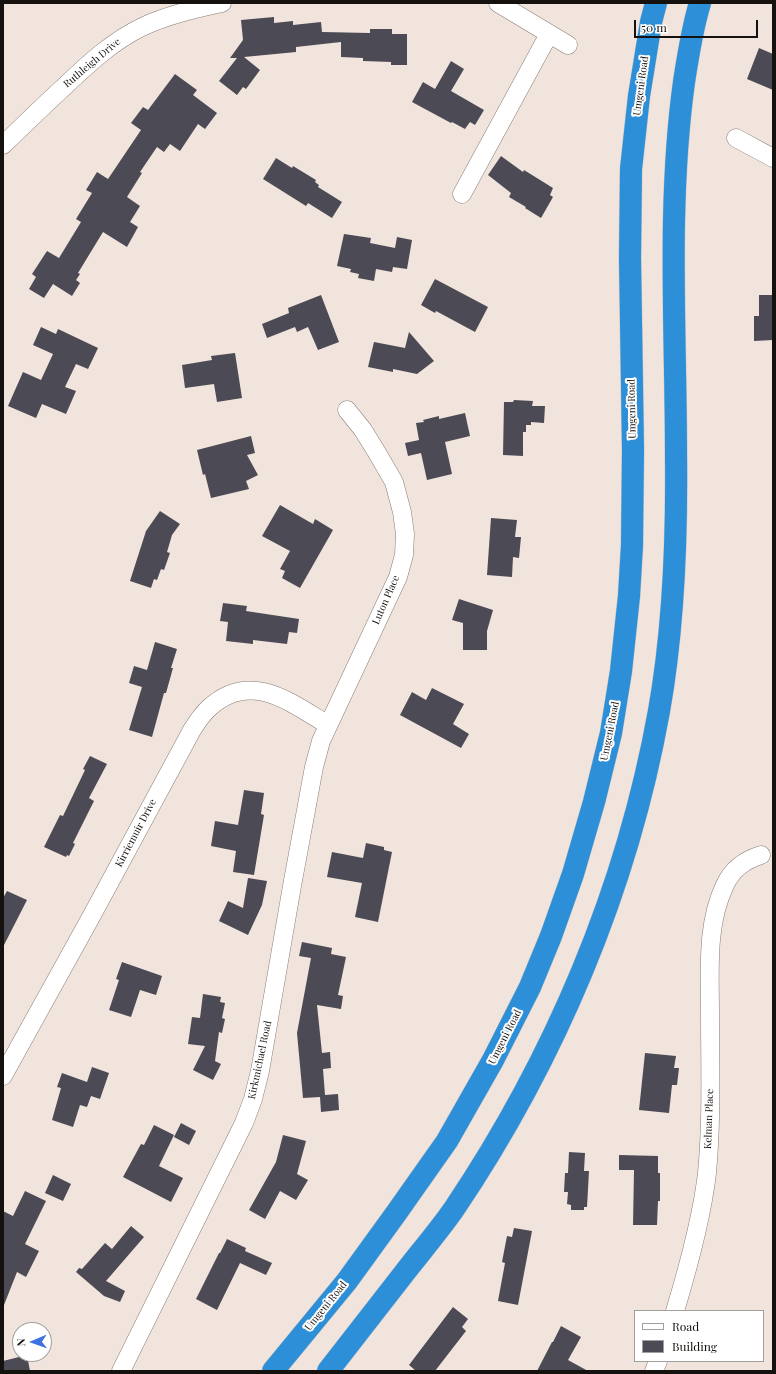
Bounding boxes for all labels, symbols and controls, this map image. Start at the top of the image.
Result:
scale bar [636,12,760,38]
text: 50 m [641,19,667,35]
street label: Ruthleigh Drive [61,36,123,90]
street label: Umgeni Road [631,56,651,116]
street label: Umgeni Road [625,379,639,439]
street label: Luton Place [370,573,402,627]
street label: Umgeni Road [598,700,622,762]
street label: Kirriemuir Drive [113,797,159,869]
street label: Umgeni Road [486,1008,524,1066]
street label: Kirkmichael Road [246,1020,274,1100]
street label: Kelman Place [702,1089,716,1149]
street label: Umgeni Road [303,1279,349,1333]
legend [634,1310,764,1362]
text: Road [672,1318,699,1334]
north arrow [12,1322,52,1362]
text: N [13,1338,28,1347]
text: Building [672,1338,717,1354]

